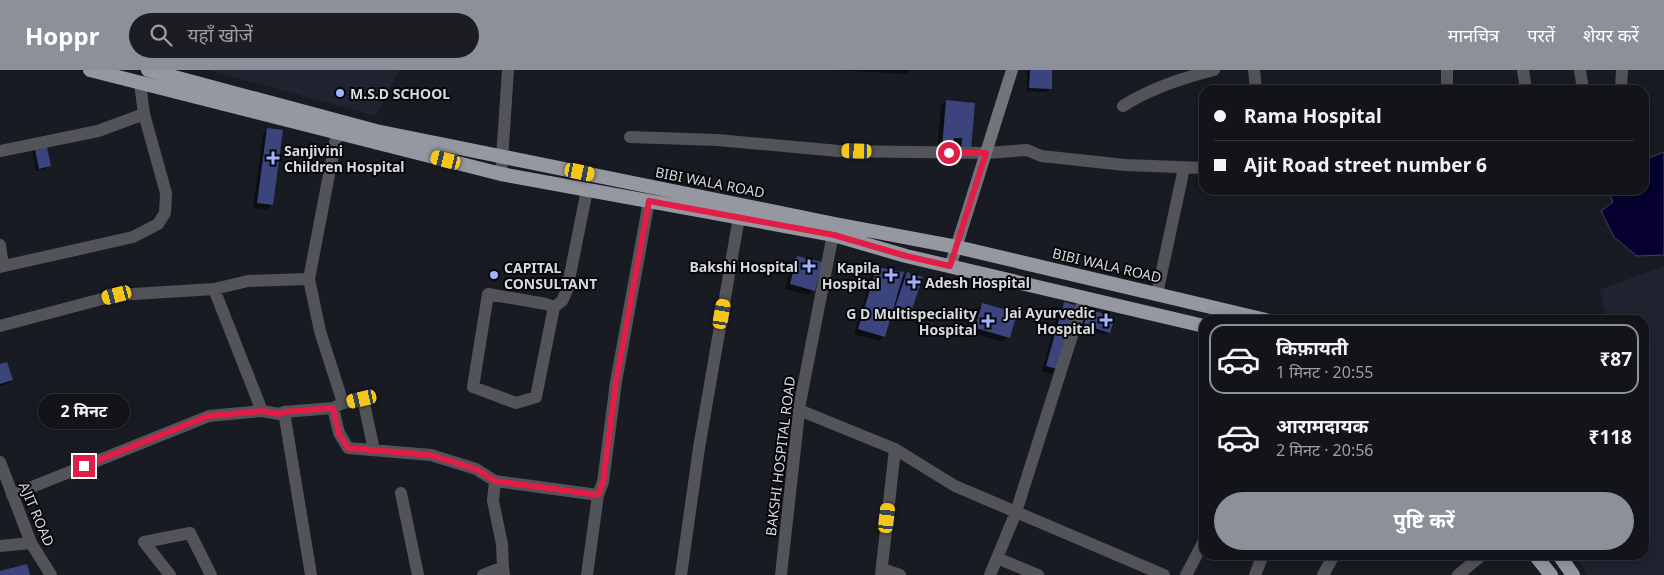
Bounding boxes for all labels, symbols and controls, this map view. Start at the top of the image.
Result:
search box [129,13,479,58]
text: Hoppr [25,19,99,52]
icon: search [147,21,175,49]
text: यहाँ खोजें [187,22,253,48]
text: मानचित्र [1448,23,1499,47]
text: परतें [1527,23,1555,47]
text: शेयर करें [1583,23,1639,47]
place label: M.S.D SCHOOL [350,84,450,103]
marker: M.S.D SCHOOL [334,87,346,99]
text: Rama Hospital [1244,103,1382,129]
place label: Sanjivini Children Hospital [284,141,405,176]
route start [938,142,960,164]
car [841,143,872,159]
car [429,149,462,171]
marker: Sanjivini Children Hospital [266,151,280,165]
text: Ajit Road street number 6 [1244,152,1487,178]
car [563,162,596,182]
street label: BIBI WALA ROAD [654,162,766,202]
street label: BIBI WALA ROAD [1051,243,1163,287]
place label: Bakshi Hospital [690,257,798,276]
place label: CAPITAL CONSULTANT [504,258,597,293]
place label: Kapila Hospital [822,258,880,293]
marker: Bakshi Hospital [802,259,816,273]
marker: Kapila Hospital [884,268,898,282]
marker: CAPITAL CONSULTANT [488,269,500,281]
place label: Adesh Hospital [925,273,1030,292]
marker: Adesh Hospital [907,275,921,289]
car [100,284,133,306]
car [712,298,731,330]
place label: Jai Ayurvedic Hospital [1003,303,1095,338]
place label: G D Multispeciality Hospital [846,304,977,339]
marker: Jai Ayurvedic Hospital [1099,313,1113,327]
marker: G D Multispeciality Hospital [981,314,995,328]
text: किफ़ायती [1276,335,1348,361]
icon: car [1216,337,1261,382]
text: ₹87 [1599,346,1632,372]
text: 1 मिनट · 20:55 [1276,361,1373,383]
street label: BAKSHI HOSPITAL ROAD [761,375,799,537]
car [345,388,378,410]
callout: 2 मिनट [38,394,130,428]
text: 2 मिनट [61,400,107,422]
text: आरामदायक [1276,413,1368,439]
icon: car [1216,415,1261,460]
text: ₹118 [1589,424,1632,450]
text: 2 मिनट · 20:56 [1276,439,1373,461]
route end [73,455,95,477]
street label: AJIT ROAD [15,479,59,549]
button: पुष्टि करें [1214,492,1634,550]
car [877,502,896,534]

